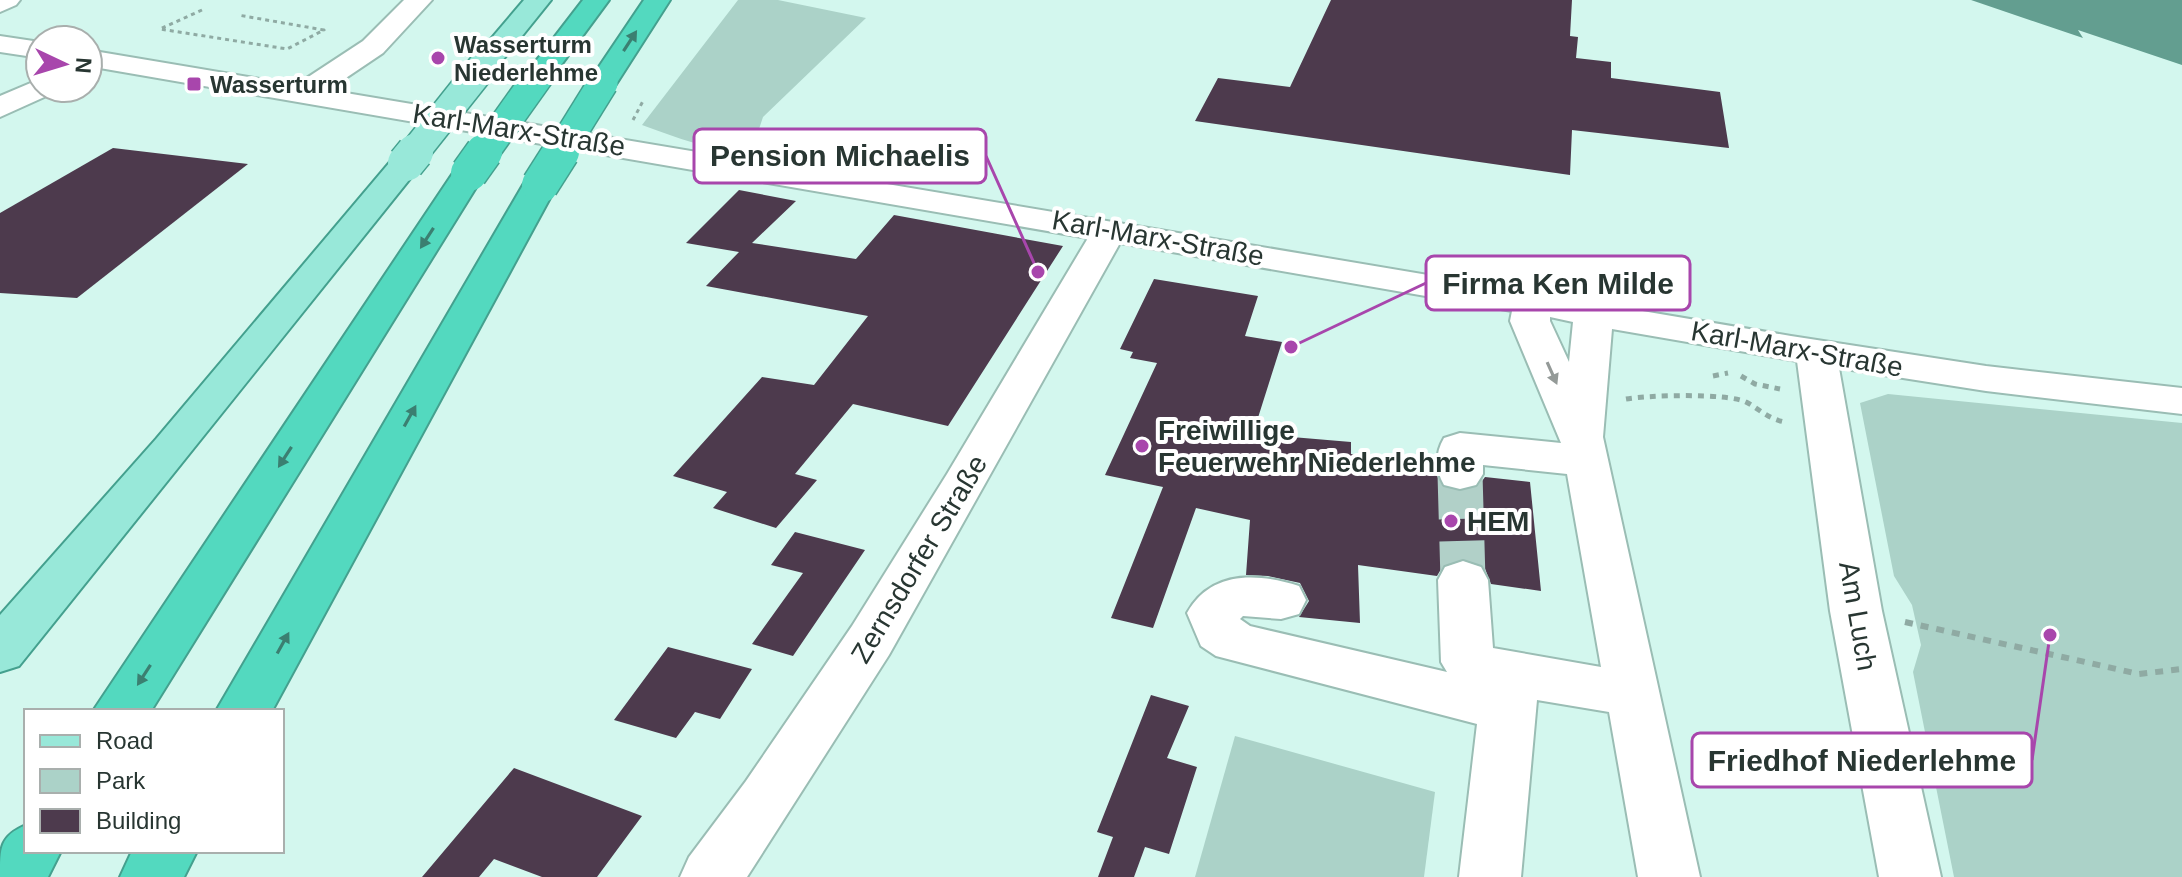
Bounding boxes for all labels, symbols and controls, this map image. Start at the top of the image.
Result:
north arrow [24,24,104,104]
place label: Wasserturm Niederlehme [454,31,598,86]
one-way arrow [622,31,637,52]
marker: Wasserturm Niederlehme [429,49,447,67]
text: N [70,57,96,74]
place label: Wasserturm [210,71,348,98]
marker: Wasserturm [185,75,203,93]
street label: Karl-Marx-Straße [411,98,627,162]
callout: Pension Michaelis [694,129,986,183]
text: Pension Michaelis [710,139,970,172]
street label: Karl-Marx-Straße [1050,204,1266,272]
one-way arrow [419,228,434,249]
callout: Firma Ken Milde [1426,256,1690,310]
text: Firma Ken Milde [1442,267,1674,300]
street label: Karl-Marx-Straße [1689,315,1905,383]
one-way arrow [1546,361,1559,385]
one-way arrow [403,405,417,428]
place label: Freiwillige Feuerwehr Niederlehme [1158,415,1475,478]
marker: Freiwillige Feuerwehr Niederlehme [1133,437,1151,455]
one-way arrow [278,446,293,467]
street label: Zernsdorfer Straße [845,450,993,668]
place label: HEM [1467,506,1529,537]
marker: HEM [1442,512,1460,530]
street label: Am Luch [1833,559,1883,673]
one-way arrow [276,632,290,654]
one-way arrow [137,664,152,686]
legend [24,709,284,853]
text: Road [96,727,153,754]
callout: Friedhof Niederlehme [1692,733,2032,787]
text: Friedhof Niederlehme [1708,744,2016,777]
text: Park [96,767,146,794]
text: Building [96,807,181,834]

